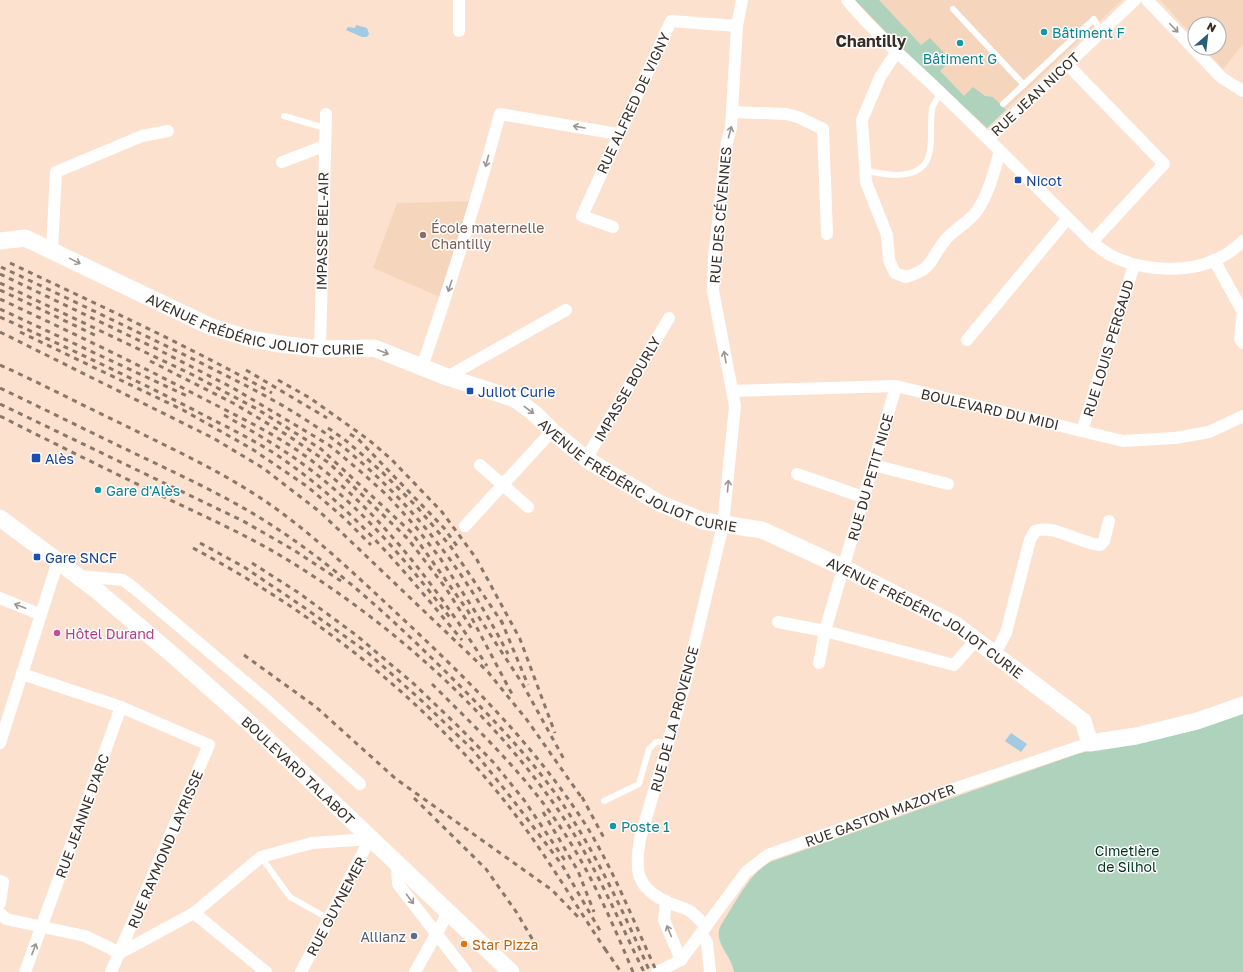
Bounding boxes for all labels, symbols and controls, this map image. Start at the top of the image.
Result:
north arrow [1187,16,1227,56]
text: N [1205,19,1219,34]
one-way arrow [1169,23,1179,33]
place label: Bâtiment F [1052,24,1125,41]
marker: Bâtiment F [1039,27,1049,37]
street label: RUE ALFRED DE VIGNY [593,30,673,176]
district label: Chantilly [836,31,907,51]
marker: Bâtiment G [955,38,965,48]
street label: RUE JEAN NICOT [987,48,1083,139]
place label: Bâtiment G [923,50,997,67]
one-way arrow [573,123,586,131]
one-way arrow [727,125,734,138]
street label: RUE DES CÉVENNES [706,146,734,284]
one-way arrow [483,154,490,167]
street label: IMPASSE BEL-AIR [312,172,332,290]
place label: Nicot [1026,172,1062,189]
marker: Nicot [1013,175,1023,185]
place label: École maternelle Chantilly [431,219,544,252]
marker: École maternelle Chantilly [418,230,428,240]
one-way arrow [69,258,81,265]
street label: RUE LOUIS PERGAUD [1079,277,1137,419]
one-way arrow [446,279,453,292]
street label: AVENUE FRÉDÉRIC JOLIOT CURIE [144,289,364,358]
street label: IMPASSE BOURLY [590,333,664,445]
one-way arrow [377,349,390,356]
one-way arrow [721,351,729,364]
place label: Juliot Curie [478,383,555,400]
street label: BOULEVARD DU MIDI [919,385,1061,433]
marker: Juliot Curie [465,386,475,396]
one-way arrow [524,406,535,414]
street label: RUE DU PETIT NICE [844,412,896,542]
street label: AVENUE FRÉDÉRIC JOLIOT CURIE [535,414,738,535]
place label: Alès [45,450,74,467]
marker: Alès [30,452,42,464]
one-way arrow [724,480,731,493]
place label: Gare d'Alès [106,482,180,499]
marker: Gare d'Alès [93,485,103,495]
place label: Gare SNCF [45,549,117,566]
marker: Gare SNCF [32,552,42,562]
street label: AVENUE FRÉDÉRIC JOLIOT CURIE [824,553,1027,681]
one-way arrow [14,601,26,609]
place label: Hôtel Durand [65,625,154,642]
marker: Hôtel Durand [52,628,62,638]
street label: RUE DE LA PROVENCE [646,644,702,794]
street label: BOULEVARD TALABOT [239,712,359,828]
street label: RUE JEANNE D'ARC [52,752,112,880]
street label: RUE RAYMOND LAYRISSE [124,767,206,931]
street label: RUE GASTON MAZOYER [802,780,958,850]
place label: Poste 1 [621,818,670,835]
marker: Poste 1 [608,821,618,831]
park label: Cimetière de Silhol [1095,842,1159,875]
street label: RUE GUYNEMER [303,853,369,959]
one-way arrow [406,894,414,905]
one-way arrow [664,926,672,938]
place label: Allianz [361,928,406,945]
marker: Allianz [409,931,419,941]
place label: Star Pizza [472,936,538,953]
marker: Star Pizza [459,939,469,949]
one-way arrow [30,944,38,956]

